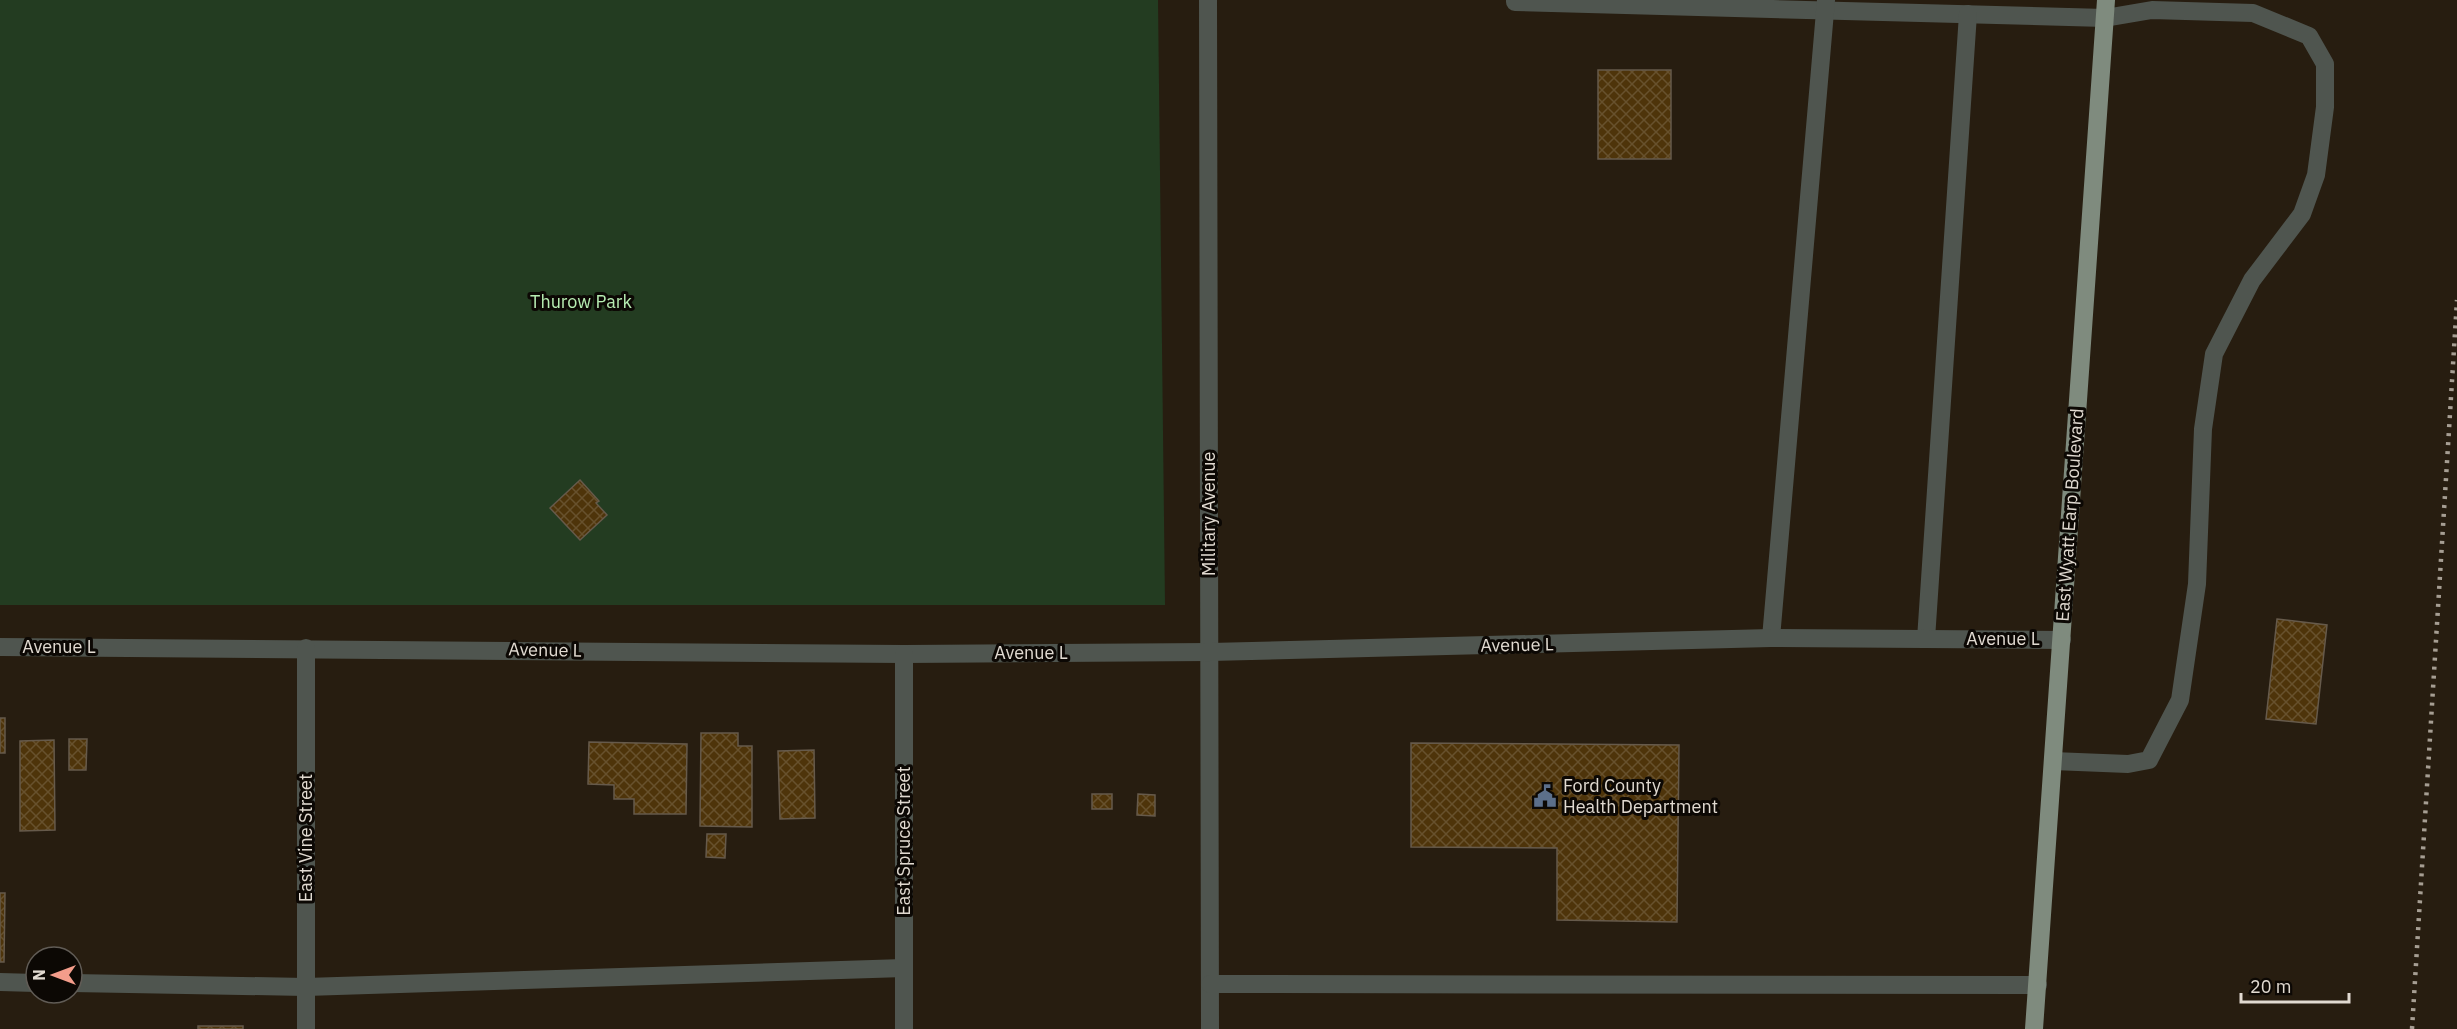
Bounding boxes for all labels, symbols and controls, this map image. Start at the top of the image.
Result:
park label: Thurow Park [530,290,632,313]
street label: East Wyatt Earp Boulevard [2051,408,2088,622]
street label: Military Avenue [1197,452,1220,576]
street label: Avenue L [1966,627,2040,650]
street label: Avenue L [1480,632,1554,657]
street label: Avenue L [22,635,96,658]
street label: Avenue L [508,637,582,662]
street label: Avenue L [994,641,1068,664]
street label: East Spruce Street [892,766,915,916]
street label: East Vine Street [294,774,317,902]
place label: Ford County Health Department [1563,774,1718,818]
public building icon: Ford County Health Department [1532,783,1558,809]
north arrow [24,945,84,1005]
scale bar [2241,966,2349,1004]
text: N [29,969,49,981]
text: 20 m [2250,975,2292,998]

